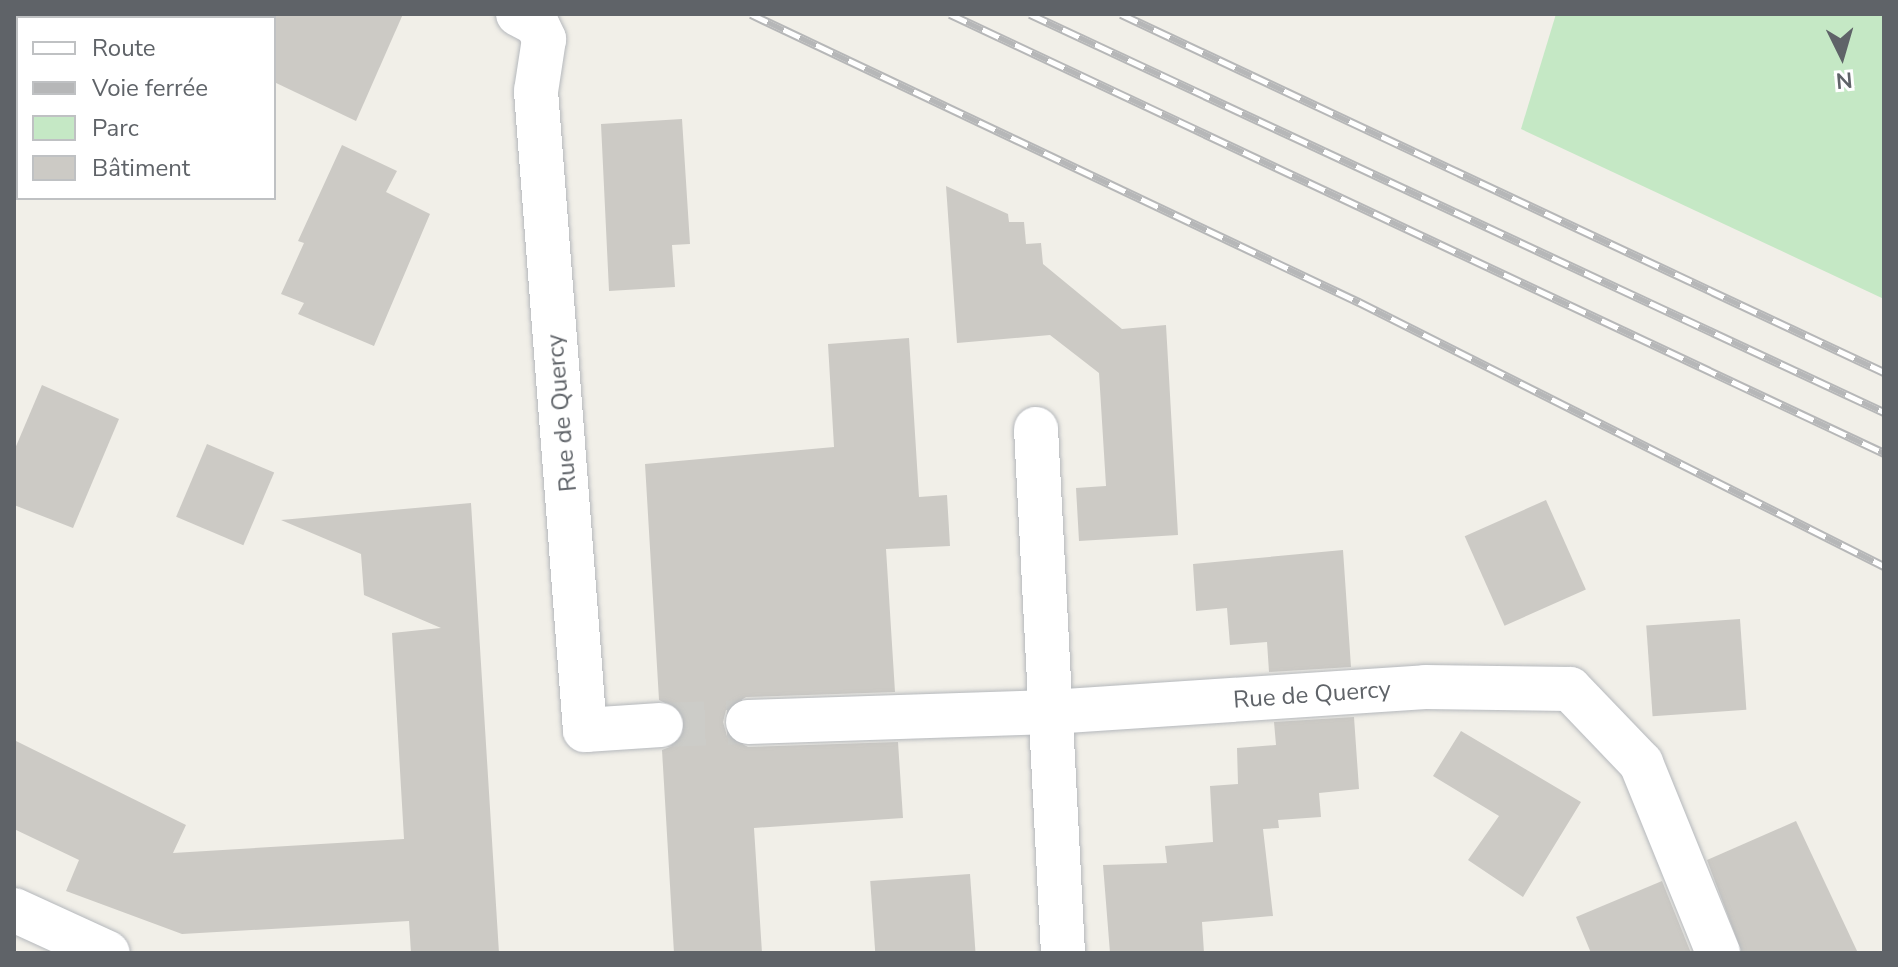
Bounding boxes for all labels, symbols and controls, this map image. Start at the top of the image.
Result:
legend [16,16,276,200]
north arrow [1802,16,1882,96]
text: Route [92,32,156,64]
text: N [1835,64,1854,96]
text: Voie ferrée [92,72,208,104]
text: Parc [92,112,139,144]
text: Bâtiment [92,152,190,184]
street label: Rue de Quercy [541,333,583,493]
street label: Rue de Quercy [1232,675,1392,715]

